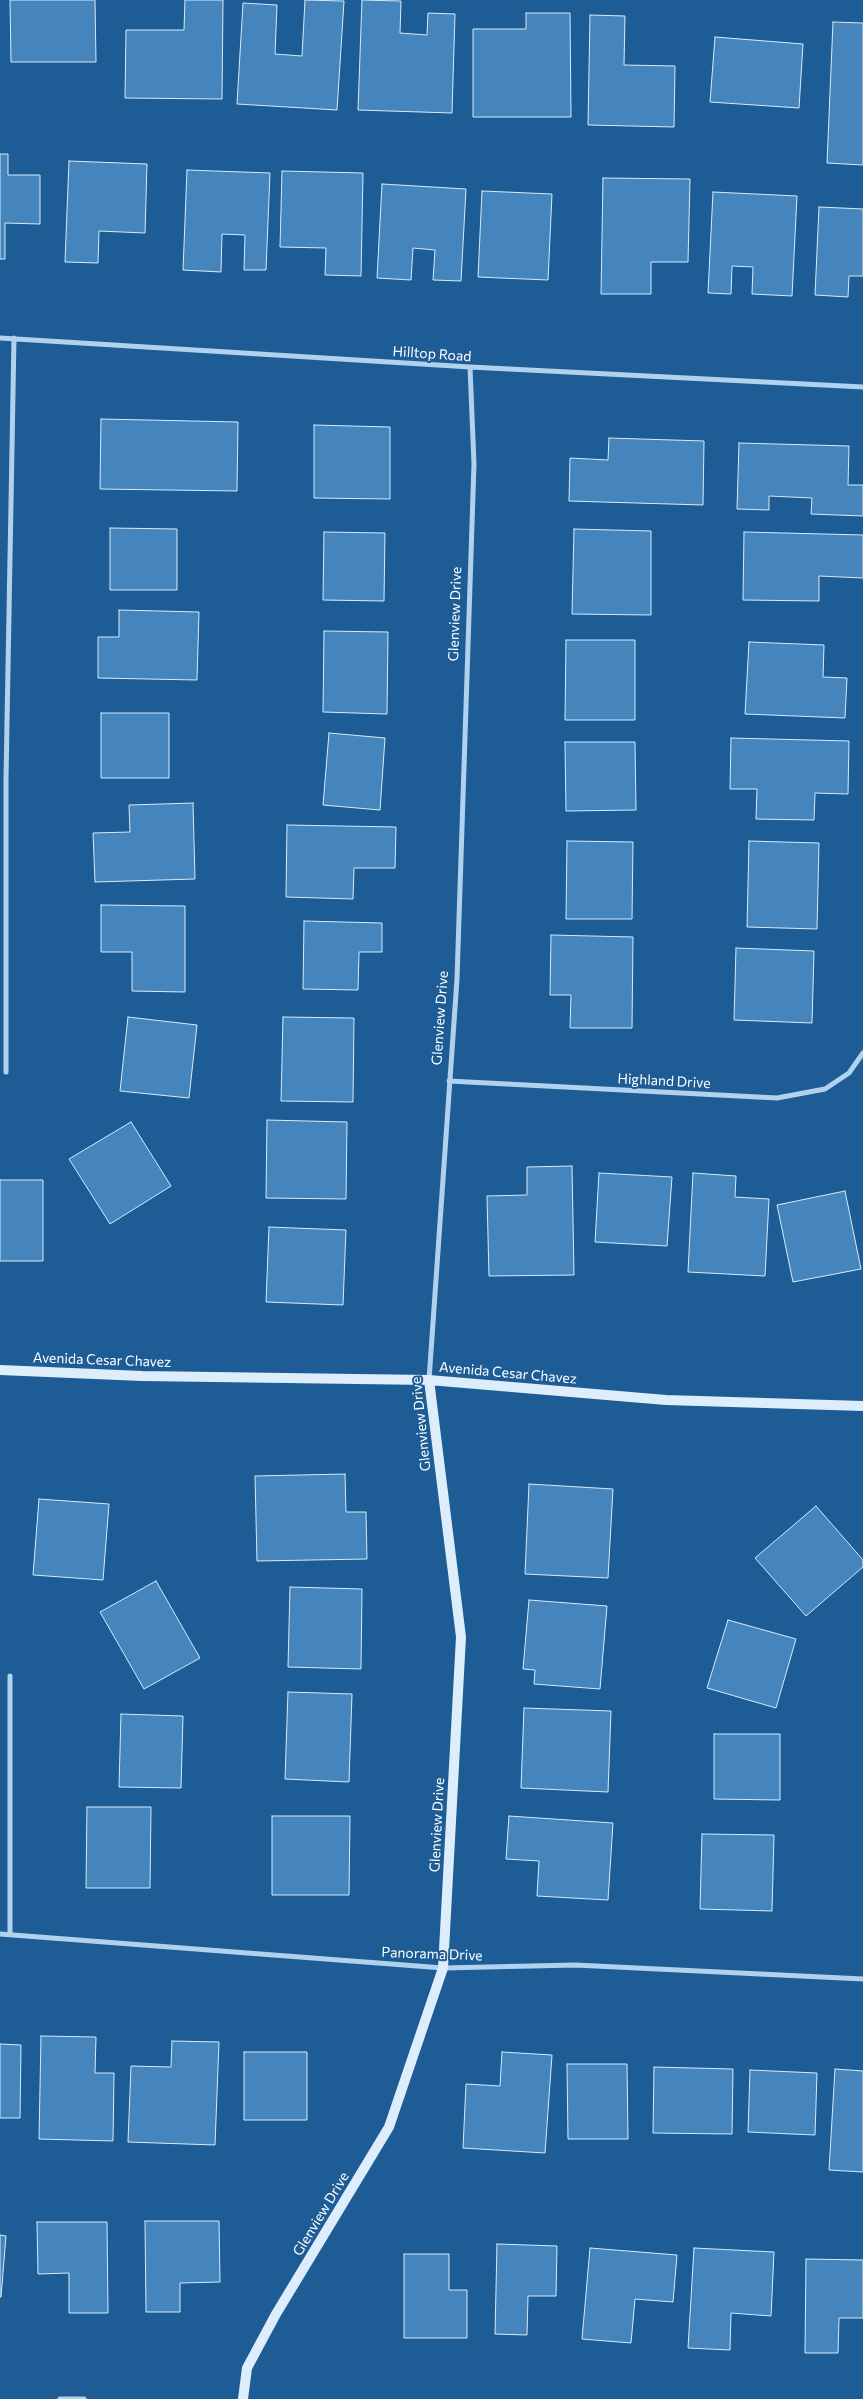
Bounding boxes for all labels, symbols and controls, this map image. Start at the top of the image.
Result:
street label: Hilltop Road [392,343,472,365]
street label: Glenview Drive [445,566,465,662]
street label: Glenview Drive [428,970,452,1066]
street label: Highland Drive [617,1070,711,1092]
street label: Avenida Cesar Chavez [33,1349,171,1371]
street label: Avenida Cesar Chavez [438,1359,578,1387]
street label: Glenview Drive [408,1376,434,1472]
street label: Glenview Drive [426,1777,448,1873]
street label: Panorama Drive [381,1944,483,1964]
street label: Glenview Drive [289,2169,353,2259]

